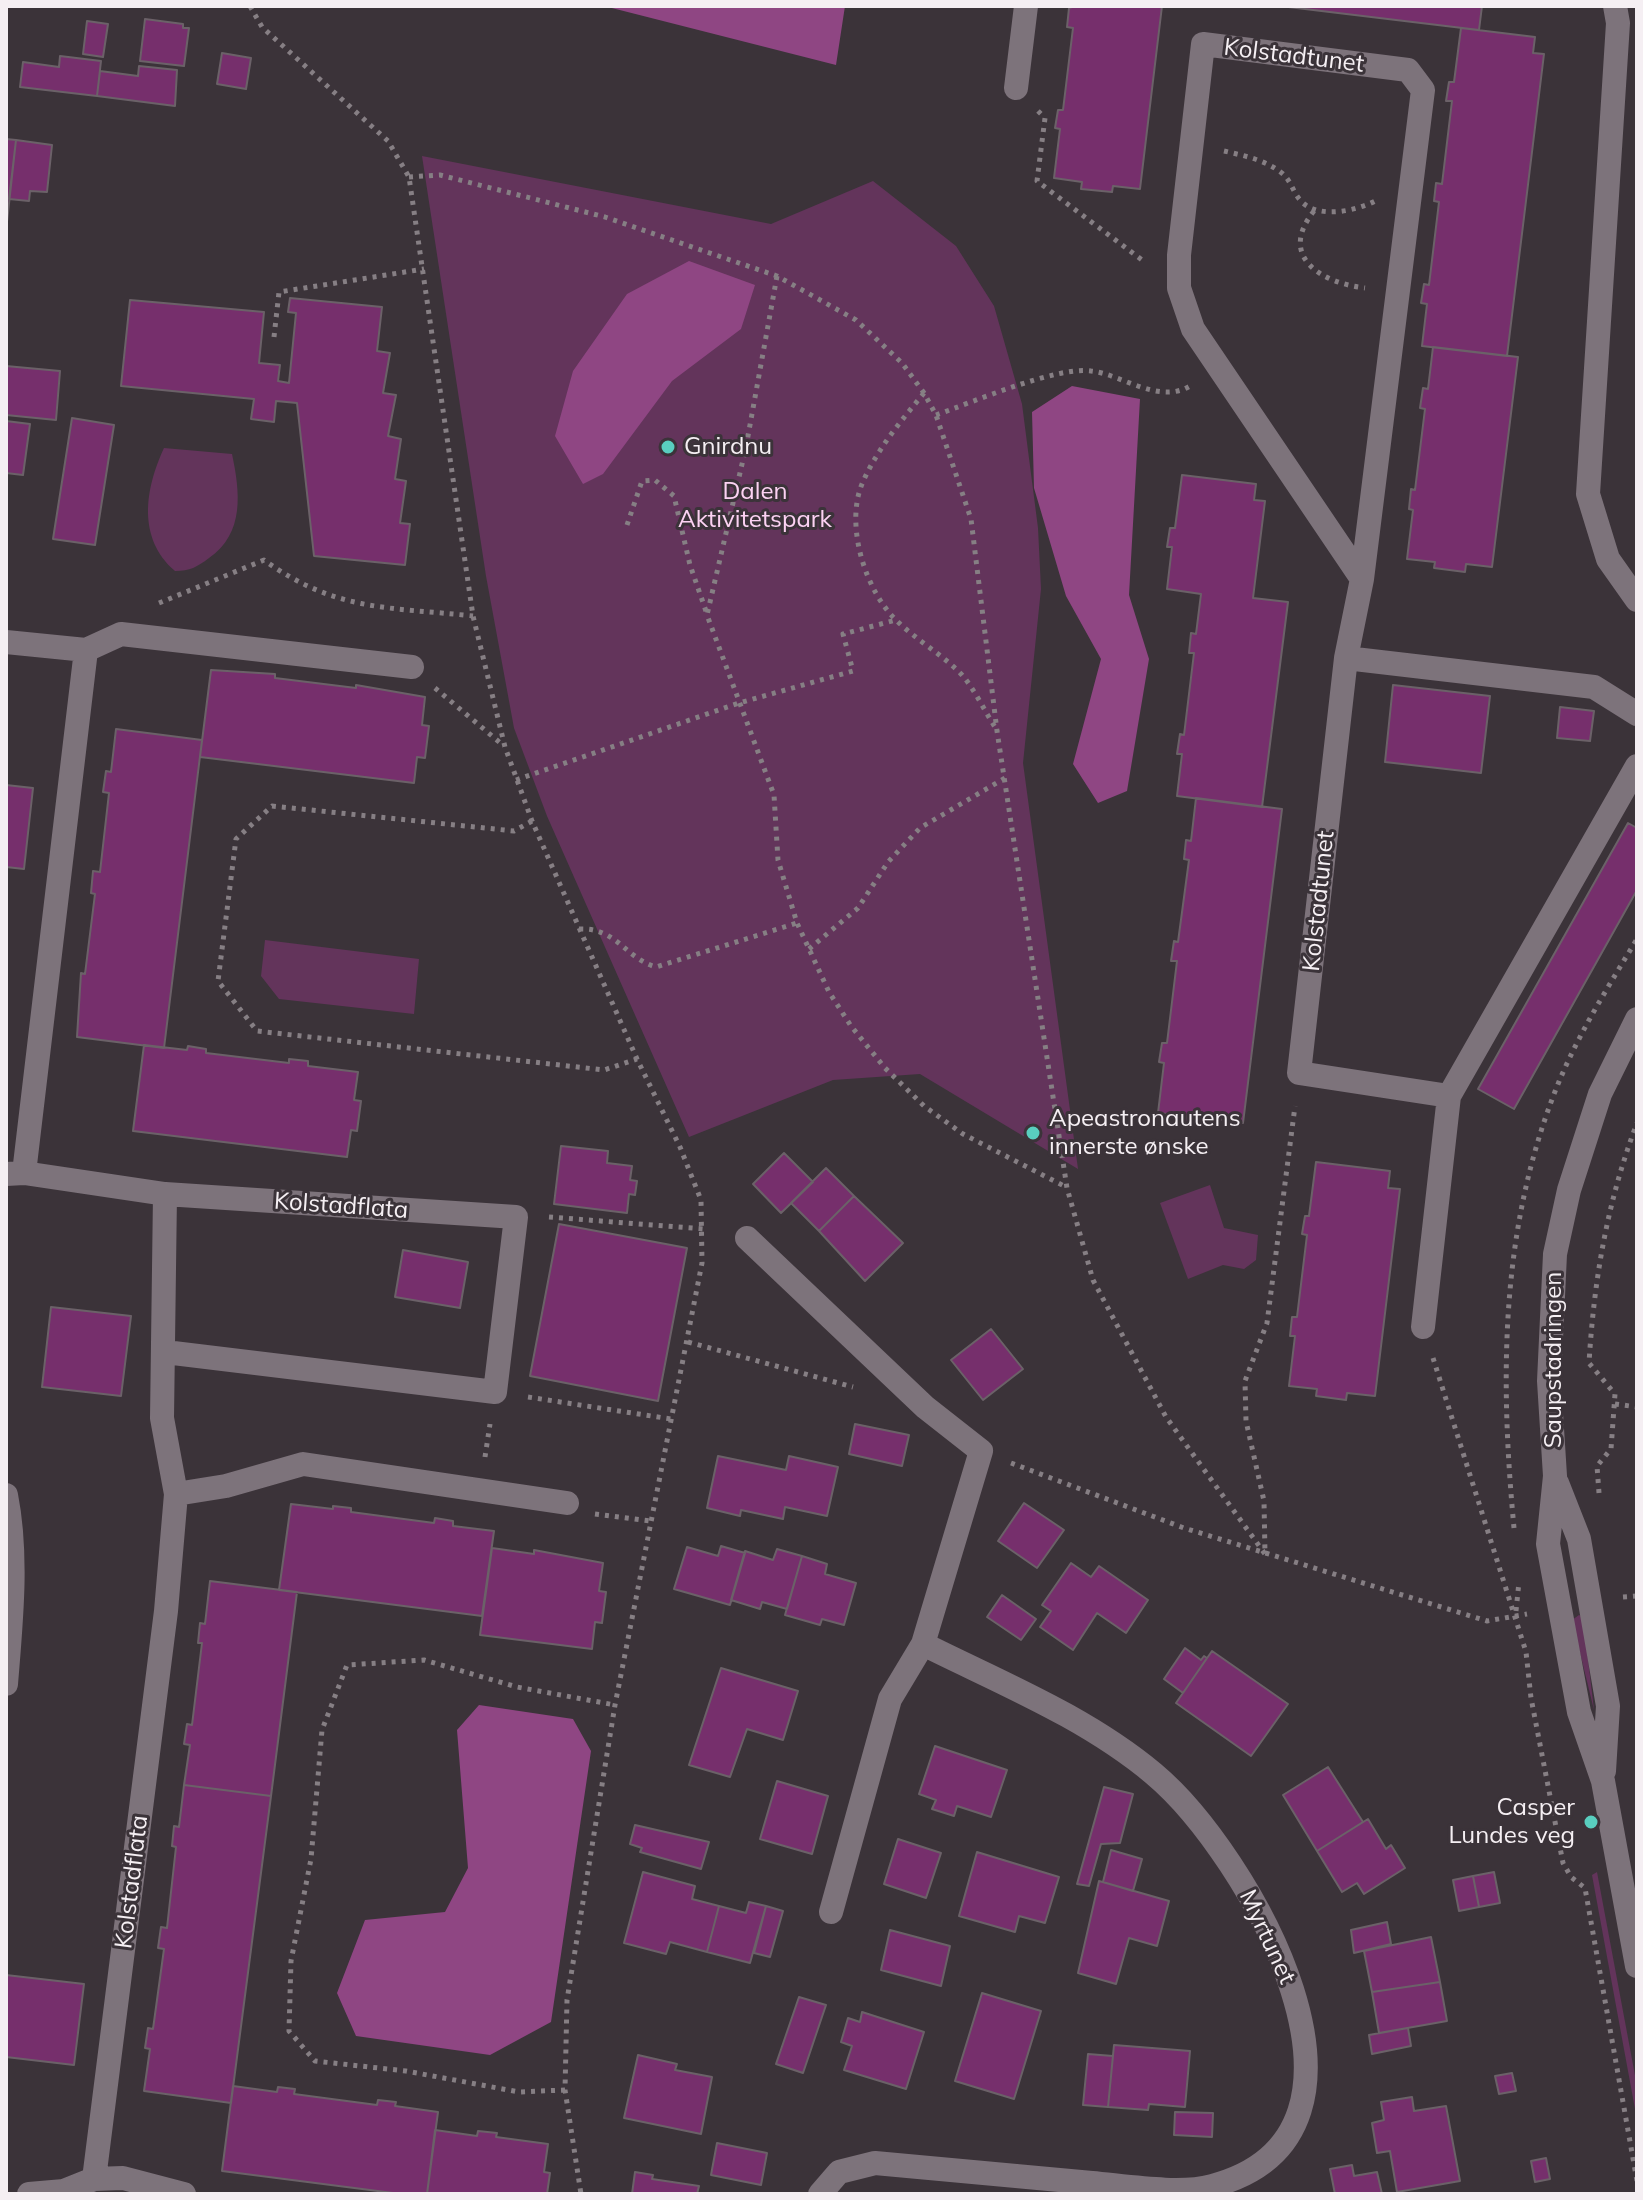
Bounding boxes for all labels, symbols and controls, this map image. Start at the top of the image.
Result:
street label: Kolstadtunet [1222,33,1366,79]
place label: Gnirdnu [684,433,772,461]
marker: Gnirdnu [659,438,677,456]
park label: Dalen Aktivitetspark [678,478,832,534]
street label: Kolstadtunet [1297,829,1341,973]
place label: Apeastronautens innerste ønske [1049,1105,1241,1161]
marker: Apeastronautens innerste ønske [1024,1124,1042,1142]
street label: Kolstadflata [273,1187,409,1225]
street label: Saupstadringen [1540,1272,1568,1448]
place label: Casper Lundes veg [1449,1794,1575,1850]
marker: Casper Lundes veg [1582,1813,1600,1831]
street label: Kolstadflata [110,1814,154,1950]
street label: Myrtunet [1233,1885,1301,1989]

